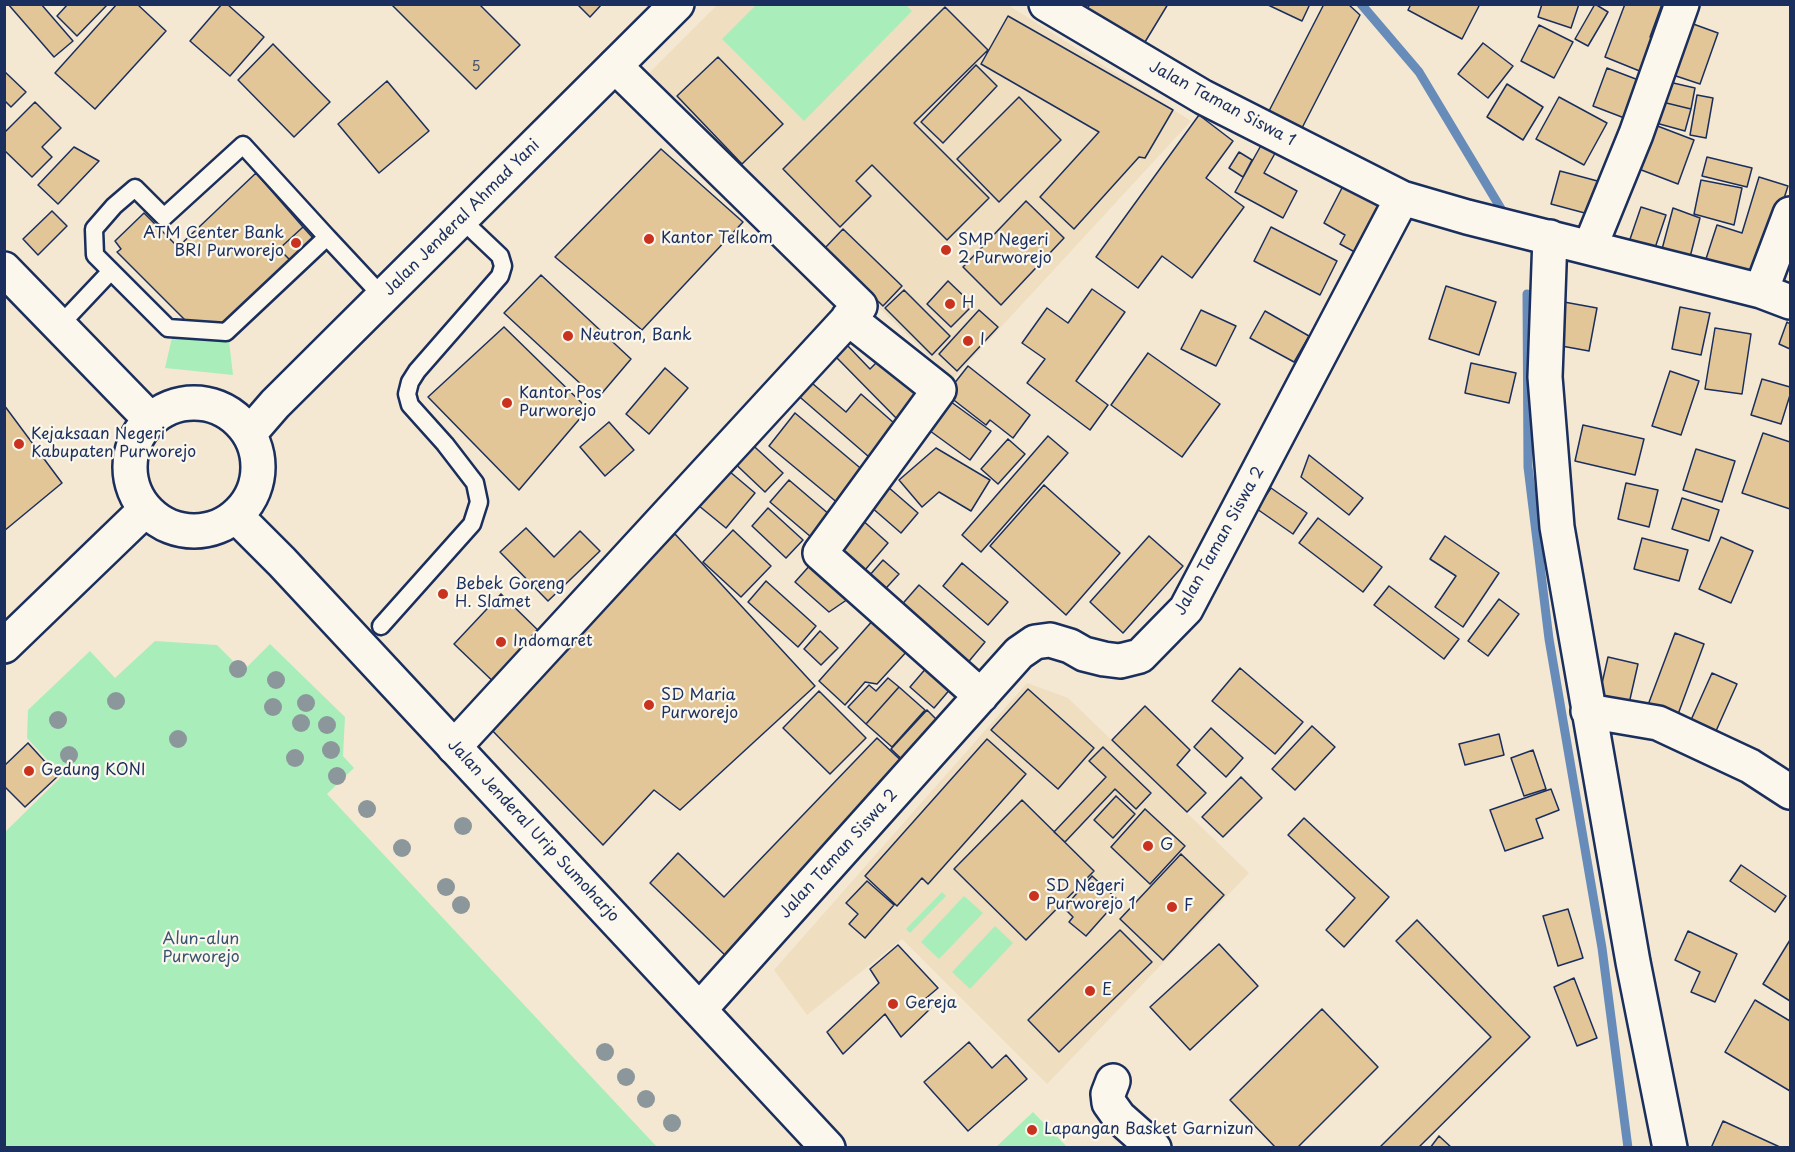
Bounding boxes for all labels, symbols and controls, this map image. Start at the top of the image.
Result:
street label: Jalan Taman Siswa 1 [1146,57,1298,151]
house number: 5 [471,59,481,75]
street label: Jalan Jenderal Ahmad Yani [380,136,544,300]
place label: ATM Center Bank BRI Purworejo [143,224,284,262]
place label: Kantor Telkom [661,229,773,249]
place label: SMP Negeri 2 Purworejo [958,231,1052,269]
marker: Kantor Telkom [642,232,656,246]
marker: ATM Center Bank BRI Purworejo [289,236,303,250]
marker: SMP Negeri 2 Purworejo [939,243,953,257]
place label: H [962,294,974,314]
marker: H [943,297,957,311]
place label: Neutron, Bank [580,326,692,346]
marker: Neutron, Bank [561,329,575,343]
place label: I [980,331,985,351]
marker: I [961,334,975,348]
place label: Kantor Pos Purworejo [519,384,601,422]
marker: Kantor Pos Purworejo [500,396,514,410]
place label: Kejaksaan Negeri Kabupaten Purworejo [31,425,196,463]
marker: Kejaksaan Negeri Kabupaten Purworejo [12,437,26,451]
street label: Jalan Taman Siswa 2 [1171,463,1269,619]
place label: Bebek Goreng H. Slamet [455,575,565,613]
marker: Bebek Goreng H. Slamet [436,587,450,601]
place label: Indomaret [513,632,593,652]
marker: Indomaret [494,635,508,649]
place label: SD Maria Purworejo [661,686,738,724]
marker: SD Maria Purworejo [642,698,656,712]
street label: Jalan Jenderal Urip Sumoharjo [443,736,623,926]
place label: Gedung KONI [41,761,146,781]
marker: Gedung KONI [22,764,36,778]
street label: Jalan Taman Siswa 2 [776,785,902,923]
place label: G [1160,836,1173,856]
marker: G [1141,839,1155,853]
place label: SD Negeri Purworejo 1 [1046,877,1136,915]
marker: SD Negeri Purworejo 1 [1027,889,1041,903]
place label: F [1184,897,1193,917]
marker: F [1165,900,1179,914]
park label: Alun-alun Purworejo [162,930,240,968]
place label: E [1102,981,1112,1001]
marker: E [1083,984,1097,998]
place label: Gereja [905,994,957,1014]
marker: Gereja [886,997,900,1011]
place label: Lapangan Basket Garnizun [1044,1120,1254,1140]
marker: Lapangan Basket Garnizun [1025,1123,1039,1137]

